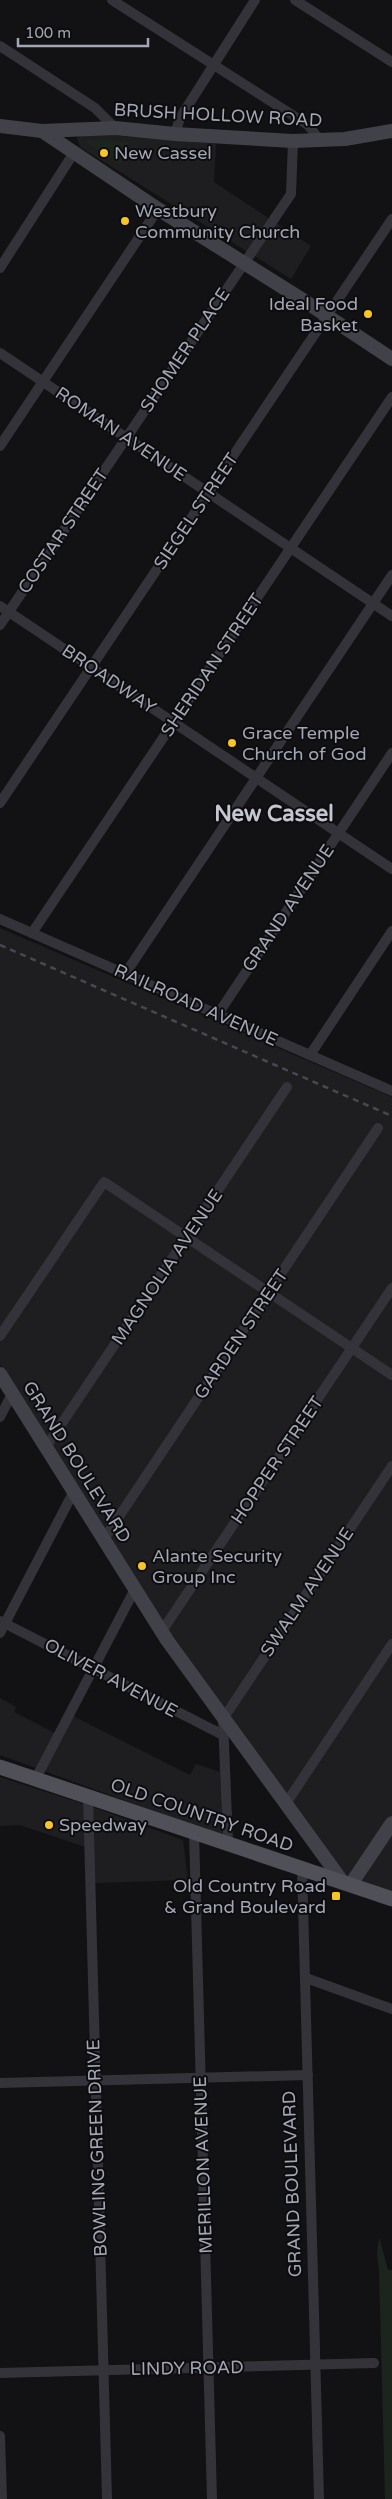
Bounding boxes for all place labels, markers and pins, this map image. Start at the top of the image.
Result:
place label: New Cassel [114,142,212,164]
marker: New Cassel [98,147,110,159]
place label: Westbury Community Church [135,200,300,243]
marker: Westbury Community Church [119,215,131,227]
place label: Ideal Food Basket [269,293,358,336]
marker: Ideal Food Basket [362,308,374,320]
place label: Grace Temple Church of God [242,722,367,765]
marker: Grace Temple Church of God [226,737,238,749]
place label: Alante Security Group Inc [152,1545,282,1588]
marker: Alante Security Group Inc [136,1560,148,1572]
place label: Speedway [59,1814,147,1836]
marker: Speedway [43,1819,55,1831]
place label: Old Country Road & Grand Boulevard [164,1875,326,1918]
marker: Old Country Road & Grand Boulevard [330,1890,342,1902]

